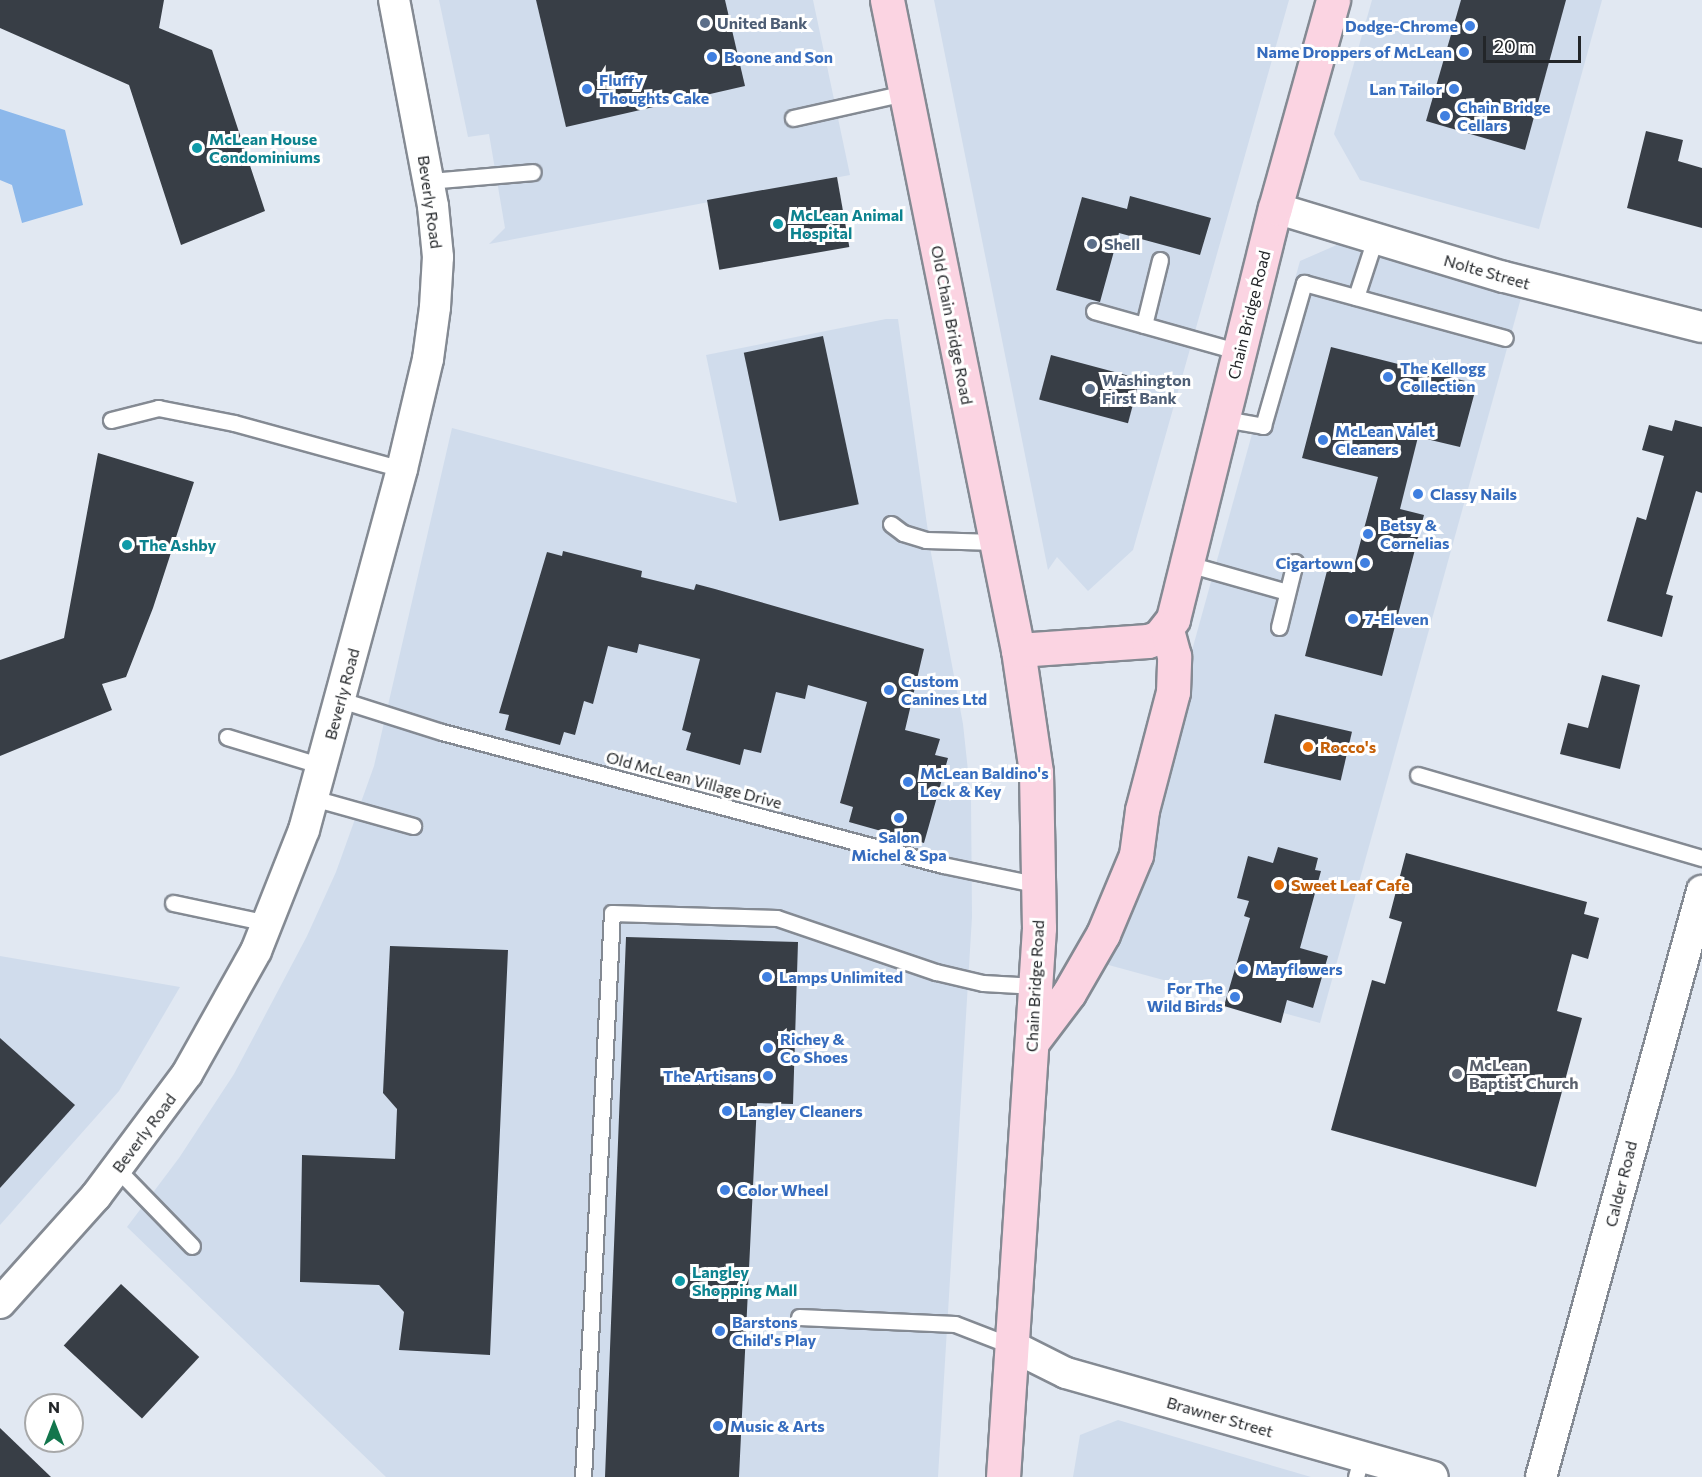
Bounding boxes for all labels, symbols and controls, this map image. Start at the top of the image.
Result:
place label: United Bank [717,13,807,33]
marker: United Bank [698,16,712,30]
place label: Dodge-Chrome [1345,16,1458,36]
marker: Dodge-Chrome [1463,19,1477,33]
scale bar [1486,24,1584,62]
text: 20 m [1494,35,1535,57]
place label: Name Droppers of McLean [1257,42,1452,62]
marker: Name Droppers of McLean [1457,45,1471,59]
place label: Boone and Son [724,47,833,67]
marker: Boone and Son [705,50,719,64]
place label: Fluffy Thoughts Cake [599,70,709,108]
place label: Lan Tailor [1369,79,1442,99]
marker: Fluffy Thoughts Cake [580,82,594,96]
marker: Lan Tailor [1447,82,1461,96]
place label: Chain Bridge Cellars [1457,97,1550,135]
marker: Chain Bridge Cellars [1438,109,1452,123]
place label: McLean House Condominiums [209,129,320,167]
marker: McLean House Condominiums [190,141,204,155]
street label: Beverly Road [414,154,446,250]
place label: McLean Animal Hospital [790,205,903,243]
marker: McLean Animal Hospital [771,217,785,231]
place label: Shell [1104,234,1140,254]
marker: Shell [1085,237,1099,251]
street label: Old Chain Bridge Road [927,244,977,406]
street label: Chain Bridge Road [1224,248,1274,382]
street label: Nolte Street [1442,251,1532,293]
place label: The Kellogg Collection [1400,358,1486,396]
place label: Washington First Bank [1102,370,1191,408]
marker: The Kellogg Collection [1381,370,1395,384]
marker: Washington First Bank [1083,382,1097,396]
place label: McLean Valet Cleaners [1335,421,1435,459]
marker: McLean Valet Cleaners [1316,433,1330,447]
place label: Classy Nails [1430,484,1517,504]
marker: Classy Nails [1411,487,1425,501]
place label: Betsy & Cornelias [1380,515,1449,553]
marker: Betsy & Cornelias [1361,527,1375,541]
place label: The Ashby [139,535,216,555]
marker: The Ashby [120,538,134,552]
place label: Cigartown [1275,553,1353,573]
marker: Cigartown [1358,556,1372,570]
place label: 7-Eleven [1365,609,1429,629]
marker: 7-Eleven [1346,612,1360,626]
street label: Beverly Road [321,646,363,742]
place label: Custom Canines Ltd [901,671,987,709]
marker: Custom Canines Ltd [882,683,896,697]
place label: Rocco's [1320,737,1376,757]
marker: Rocco's [1301,740,1315,754]
street label: Old McLean Village Drive [604,747,784,813]
place label: McLean Baldino's Lock & Key [920,763,1049,801]
marker: McLean Baldino's Lock & Key [901,775,915,789]
marker: Salon Michel & Spa [892,811,906,825]
place label: Salon Michel & Spa [851,827,947,865]
place label: Sweet Leaf Cafe [1291,875,1410,895]
marker: Sweet Leaf Cafe [1272,878,1286,892]
street label: Chain Bridge Road [1022,919,1048,1053]
place label: Mayflowers [1255,959,1343,979]
marker: Mayflowers [1236,962,1250,976]
place label: Lamps Unlimited [779,967,903,987]
marker: Lamps Unlimited [760,970,774,984]
place label: For The Wild Birds [1147,978,1223,1016]
marker: For The Wild Birds [1228,990,1242,1004]
place label: Richey & Co Shoes [780,1029,848,1067]
marker: Richey & Co Shoes [761,1041,775,1055]
place label: McLean Baptist Church [1469,1055,1579,1093]
place label: The Artisans [663,1066,756,1086]
marker: McLean Baptist Church [1450,1067,1464,1081]
marker: The Artisans [761,1069,775,1083]
street label: Beverly Road [108,1090,180,1176]
place label: Langley Cleaners [739,1101,863,1121]
marker: Langley Cleaners [720,1104,734,1118]
street label: Calder Road [1601,1139,1641,1229]
place label: Color Wheel [737,1180,828,1200]
marker: Color Wheel [718,1183,732,1197]
place label: Langley Shopping Mall [692,1262,797,1300]
marker: Langley Shopping Mall [673,1274,687,1288]
place label: Barstons Child's Play [732,1312,816,1350]
marker: Barstons Child's Play [713,1324,727,1338]
north arrow [24,1393,84,1453]
street label: Brawner Street [1165,1393,1275,1441]
text: N [48,1397,60,1416]
place label: Music & Arts [730,1416,825,1436]
marker: Music & Arts [711,1419,725,1433]

